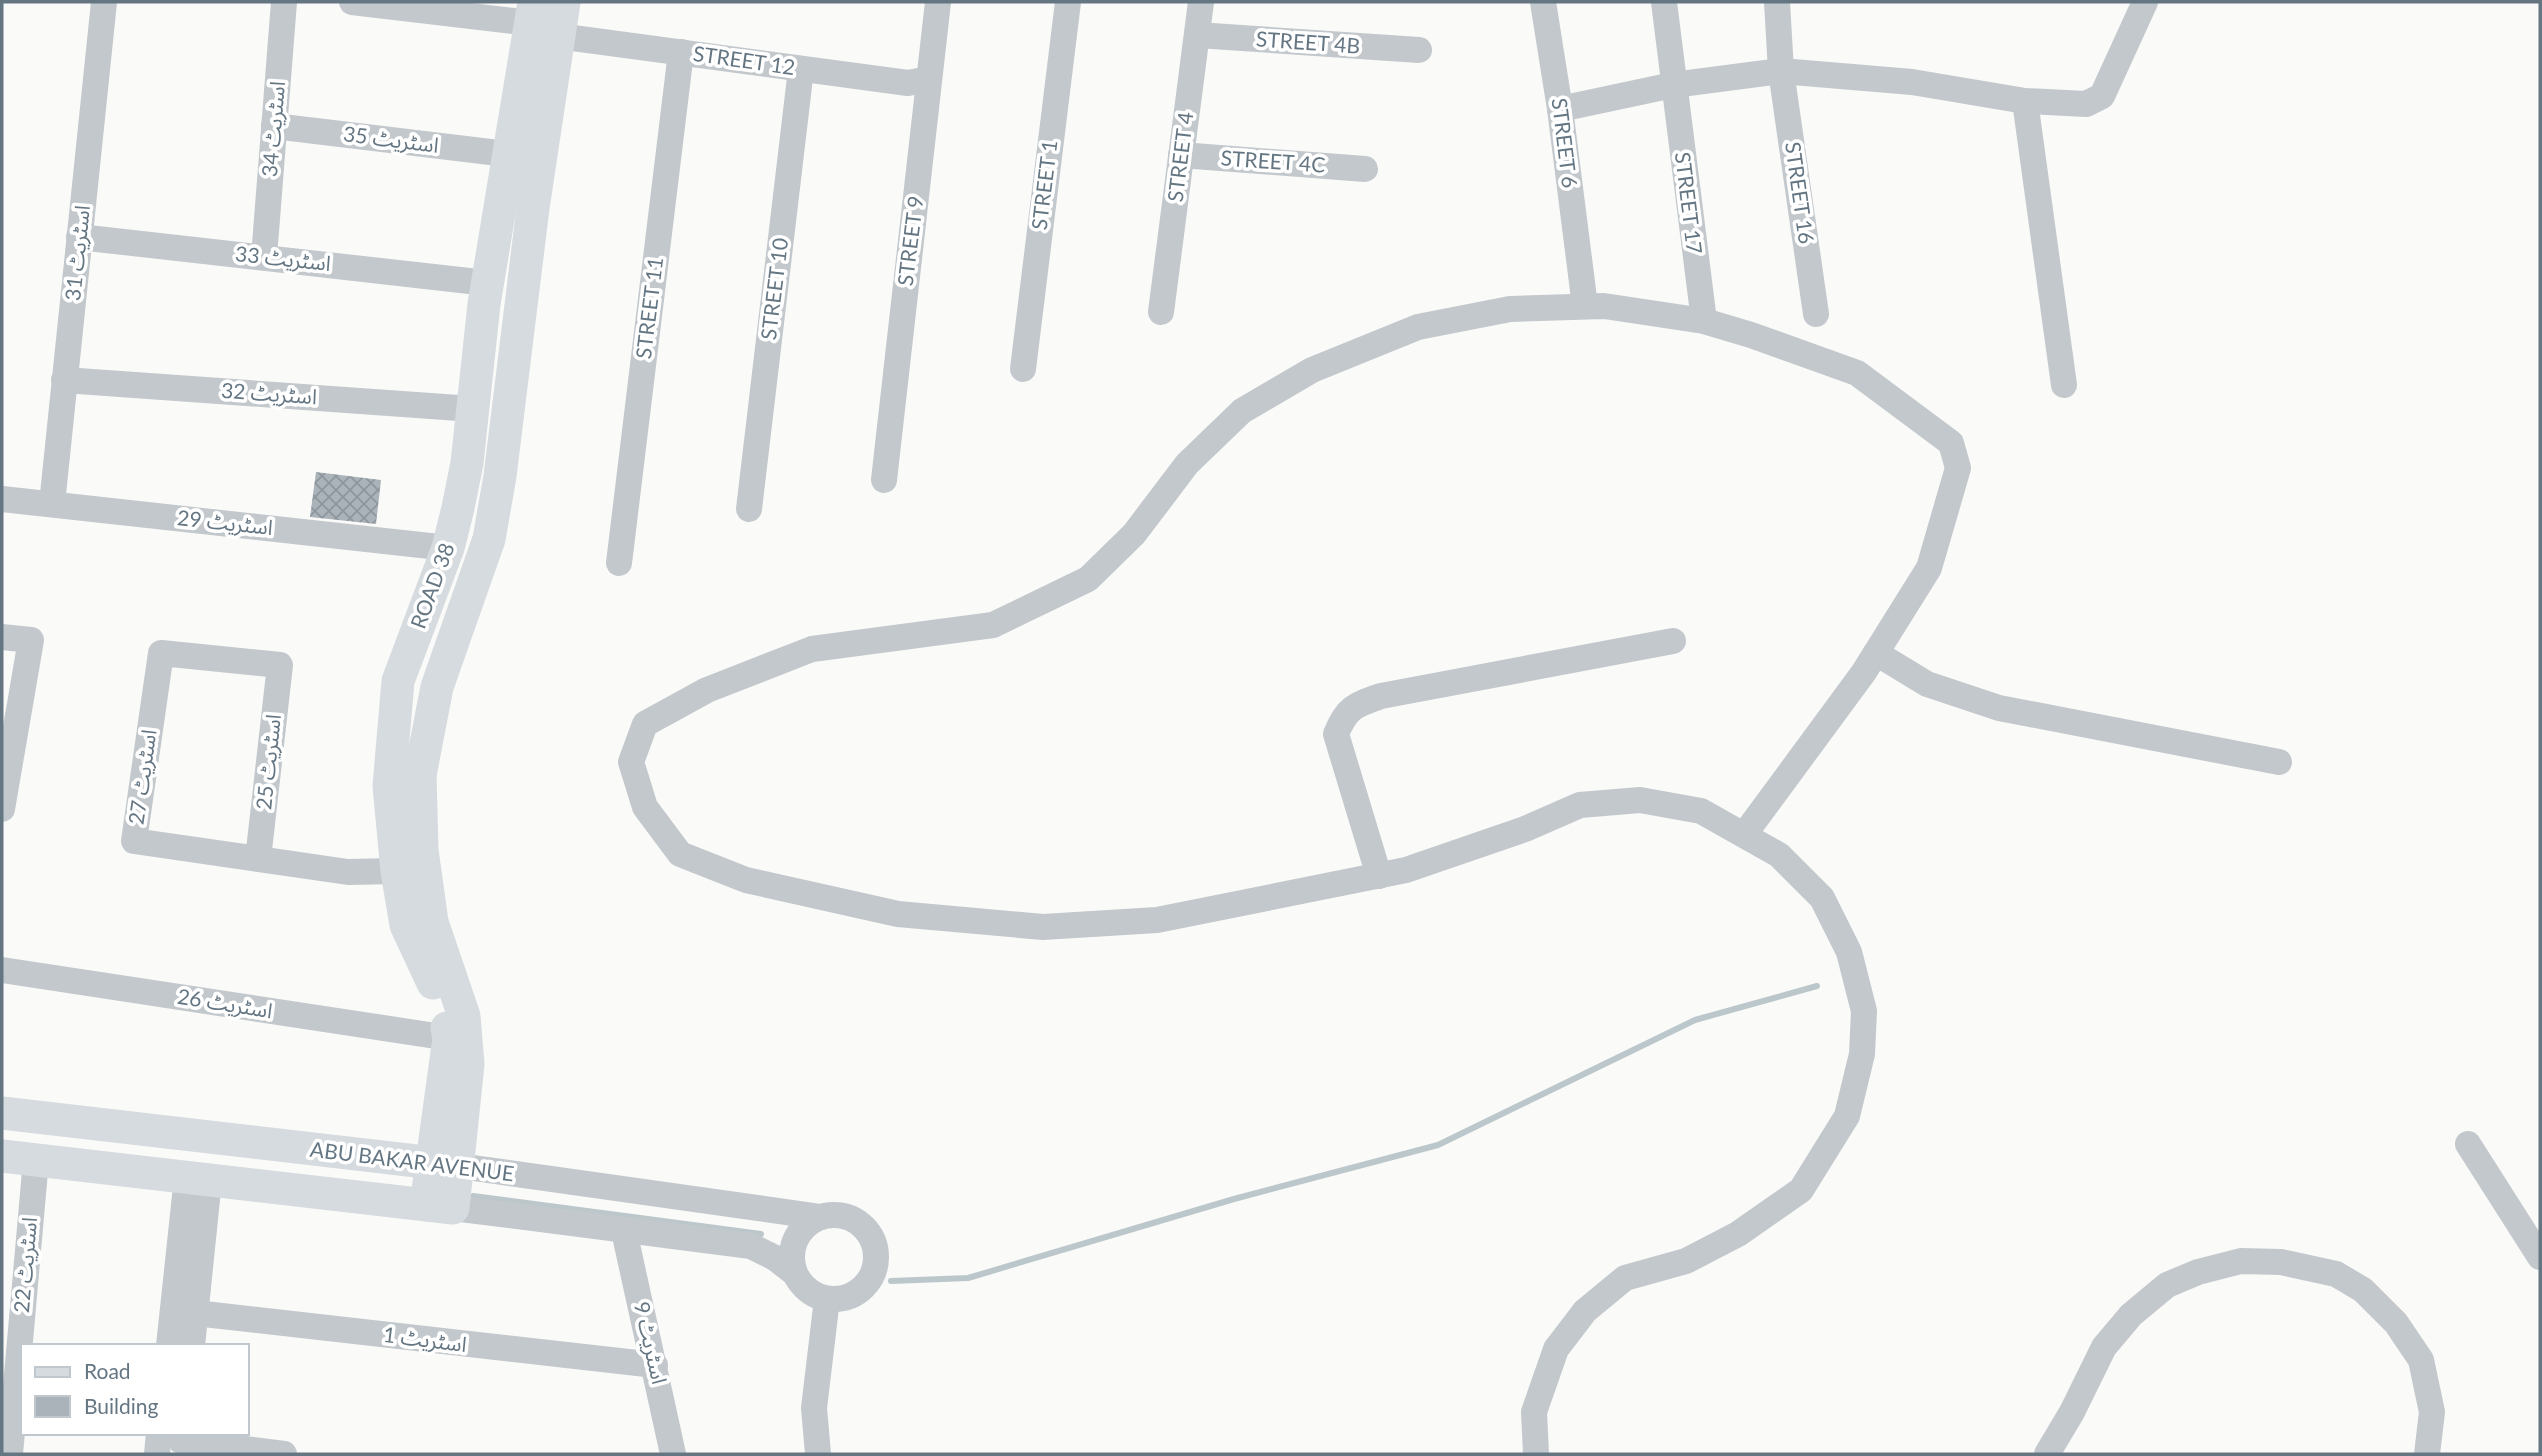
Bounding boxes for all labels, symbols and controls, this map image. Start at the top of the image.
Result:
street label: STREET 4B [1255,25,1361,58]
street label: STREET 12 [692,40,797,79]
street label: اسٹریٹ 34 [256,80,290,178]
street label: STREET 6 [1548,96,1583,189]
street label: STREET 4 [1162,110,1197,203]
street label: اسٹریٹ 35 [342,120,440,158]
street label: STREET 1 [1026,138,1061,231]
street label: STREET 16 [1781,140,1820,245]
street label: STREET 4C [1220,144,1326,177]
street label: STREET 17 [1671,150,1708,255]
street label: STREET 9 [892,194,927,287]
street label: اسٹریٹ 31 [59,204,95,302]
street label: STREET 10 [755,236,792,341]
street label: اسٹریٹ 33 [234,240,332,276]
street label: STREET 11 [630,255,667,360]
street label: اسٹریٹ 32 [220,377,318,409]
street label: اسٹریٹ 29 [176,504,274,540]
street label: ROAD 38 [405,539,459,632]
street label: اسٹریٹ 25 [250,713,286,811]
street label: اسٹریٹ 27 [122,728,162,826]
street label: اسٹریٹ 26 [176,983,275,1023]
street label: ABU BAKAR AVENUE [309,1136,516,1185]
street label: اسٹریٹ 22 [8,1216,42,1314]
street label: اسٹریٹ 9 [629,1299,673,1387]
street label: اسٹریٹ 1 [382,1321,468,1357]
legend [21,1344,248,1435]
text: Road [84,1358,131,1383]
text: Building [84,1393,159,1418]

